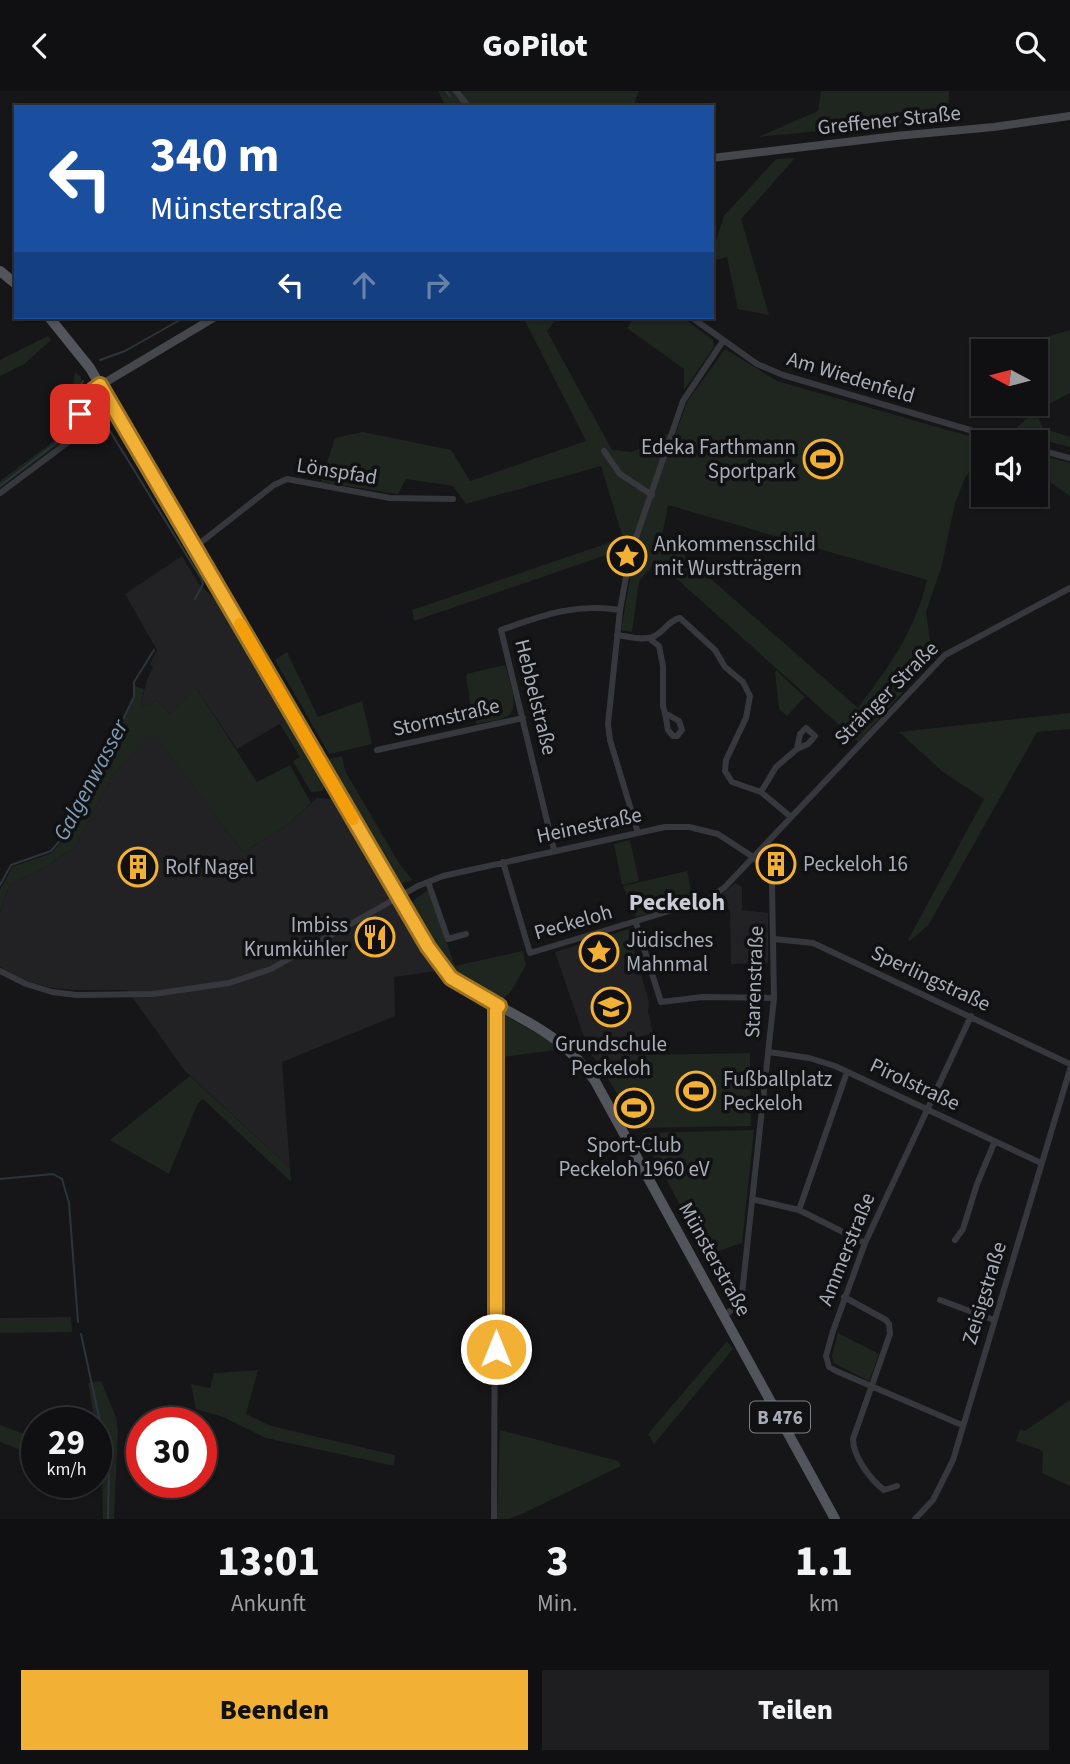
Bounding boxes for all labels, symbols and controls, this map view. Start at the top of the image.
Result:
text: GoPilot [482,23,588,69]
icon: back [21,27,59,65]
icon: search [1011,27,1049,65]
street label: Greffener Straße [816,98,962,142]
text: 340 m [150,121,279,191]
icon: left [35,133,126,224]
text: Münsterstraße [150,186,343,232]
icon: left [272,266,310,304]
icon: ahead [345,266,383,304]
icon: right [418,266,456,304]
north arrow [971,339,1048,417]
map controls [971,339,1048,507]
street label: Am Wiedenfeld [783,343,919,411]
pin [50,384,110,444]
icon: arrive [61,395,99,433]
button: sound [971,430,1048,507]
place label: Edeka Farthmann Sportpark [641,432,797,486]
sports icon: Edeka Farthmann Sportpark [802,438,844,480]
street label: Lönspfad [295,450,379,492]
place label: Ankommensschild mit Wurstträgern [654,529,816,583]
place icon: Ankommensschild mit Wurstträgern [606,535,648,577]
street label: Stränger Straße [827,634,945,752]
street label: Hebbelstraße [507,636,565,758]
street label: Stormstraße [390,690,502,744]
water label: Galgenwasser [45,713,137,847]
street label: Heinestraße [534,799,644,851]
building icon: Peckeloh 16 [755,843,797,885]
building icon: Rolf Nagel [117,846,159,888]
place label: Peckeloh 16 [803,849,908,879]
place label: Rolf Nagel [165,852,254,882]
district label: Peckeloh [629,885,725,920]
street label: Peckeloh [530,897,616,947]
place label: Imbiss Krumkühler [244,910,349,964]
restaurant icon: Imbiss Krumkühler [354,916,396,958]
place label: Jüdisches Mahnmal [626,925,714,979]
street label: Starenstraße [737,925,771,1039]
place icon: Jüdisches Mahnmal [578,931,620,973]
street label: Sperlingstraße [866,937,996,1019]
school or university icon: Grundschule Peckeloh [590,986,632,1028]
place label: Grundschule Peckeloh [555,1029,667,1083]
street label: Pirolstraße [865,1050,965,1118]
place label: Fußballplatz Peckeloh [723,1064,833,1118]
sports icon: Fußballplatz Peckeloh [675,1070,717,1112]
sports icon: Sport-Club Peckeloh 1960 eV [613,1087,655,1129]
place label: Sport-Club Peckeloh 1960 eV [558,1130,710,1184]
street label: Ammerstraße [810,1188,882,1310]
street label: Münsterstraße [671,1196,759,1322]
street label: Zeisigstraße [954,1238,1014,1348]
position arrow [459,1312,533,1386]
road number: B 476 [750,1401,810,1433]
speed limit sign: 30 [126,1407,217,1498]
text: 29 [48,1418,85,1468]
text: km/h [47,1457,86,1482]
text: 13:01 [217,1532,320,1592]
text: 3 [546,1532,569,1592]
text: 1.1 [795,1532,853,1592]
text: Ankunft [231,1587,306,1620]
text: Min. [537,1587,578,1620]
text: km [809,1587,839,1620]
button: Beenden [21,1670,528,1750]
button: Teilen [542,1670,1049,1750]

